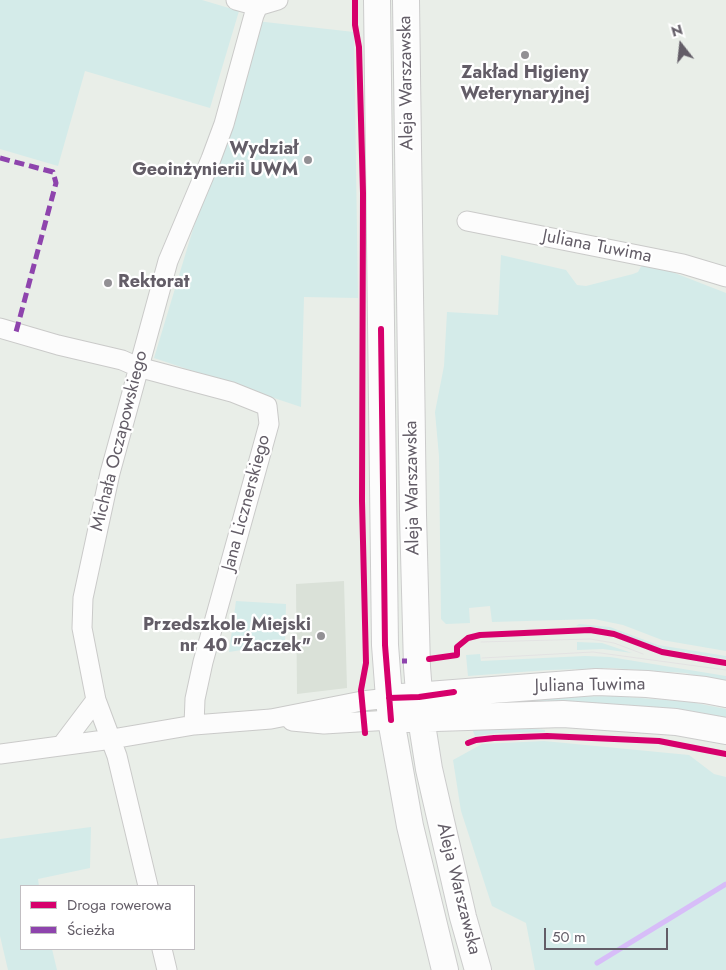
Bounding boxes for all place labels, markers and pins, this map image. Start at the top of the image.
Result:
marker: Zakład Higieny Weterynaryjnej [519,49,531,61]
place label: Zakład Higieny Weterynaryjnej [460,63,590,106]
place label: Wydział Geoinżynierii UWM [132,139,298,182]
marker: Wydział Geoinżynierii UWM [302,154,314,166]
place label: Rektorat [118,272,190,294]
marker: Rektorat [102,277,114,289]
place label: Przedszkole Miejski nr 40 "Żaczek" [143,615,311,658]
marker: Przedszkole Miejski nr 40 "Żaczek" [315,630,327,642]

